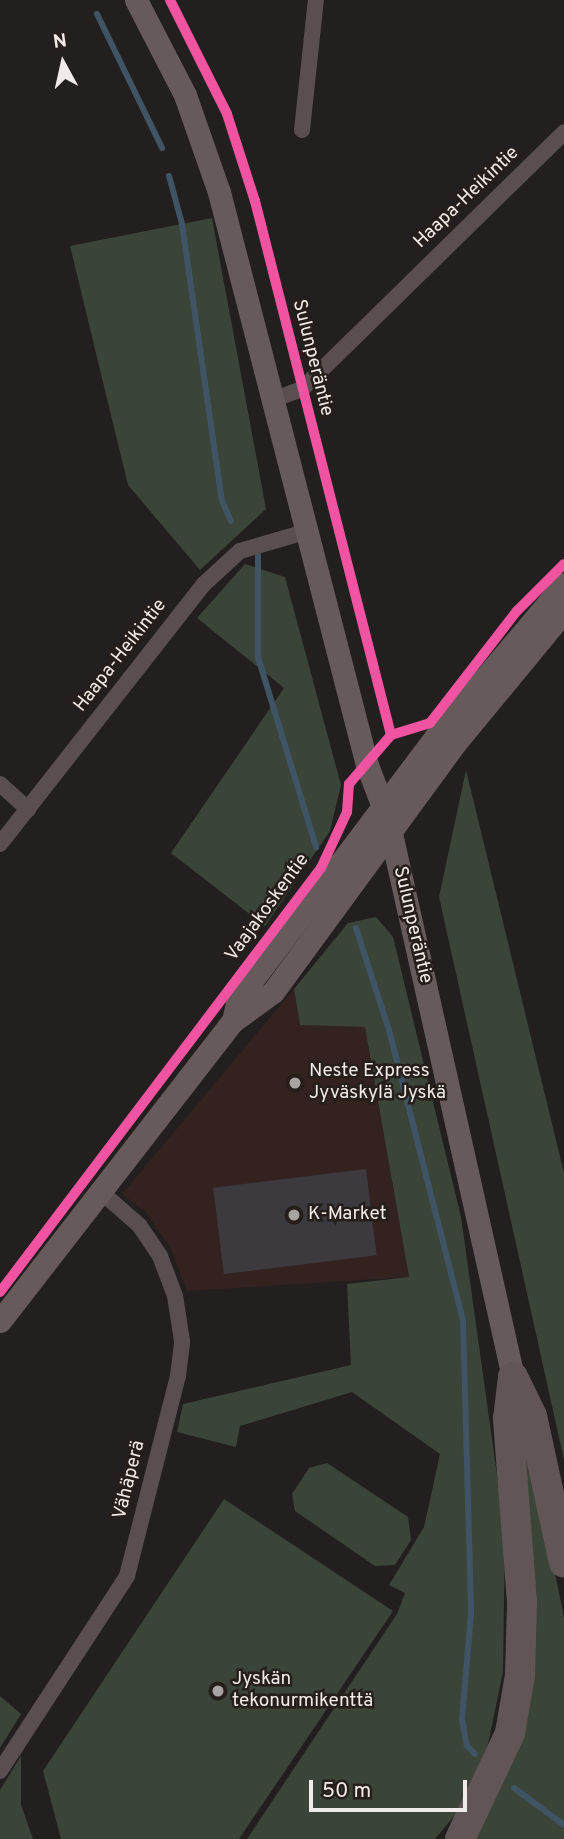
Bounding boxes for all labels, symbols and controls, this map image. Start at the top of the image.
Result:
north arrow [28,28,98,98]
text: N [52,29,69,55]
street label: Haapa-Heikintie [410,142,524,254]
street label: Sulunperäntie [286,297,338,419]
street label: Haapa-Heikintie [70,595,172,717]
street label: Vaajakoskentie [221,850,315,966]
street label: Sulunperäntie [387,864,437,986]
place label: Neste Express Jyväskylä Jyskä [309,1061,446,1105]
marker: Neste Express Jyväskylä Jyskä [287,1075,303,1091]
place label: K-Market [308,1204,387,1226]
marker: K-Market [286,1207,302,1223]
street label: Vähäperä [109,1438,151,1522]
place label: Jyskän tekonurmikenttä [232,1669,373,1713]
marker: Jyskän tekonurmikenttä [210,1683,226,1699]
scale bar [312,1766,470,1810]
text: 50 m [322,1778,371,1805]

